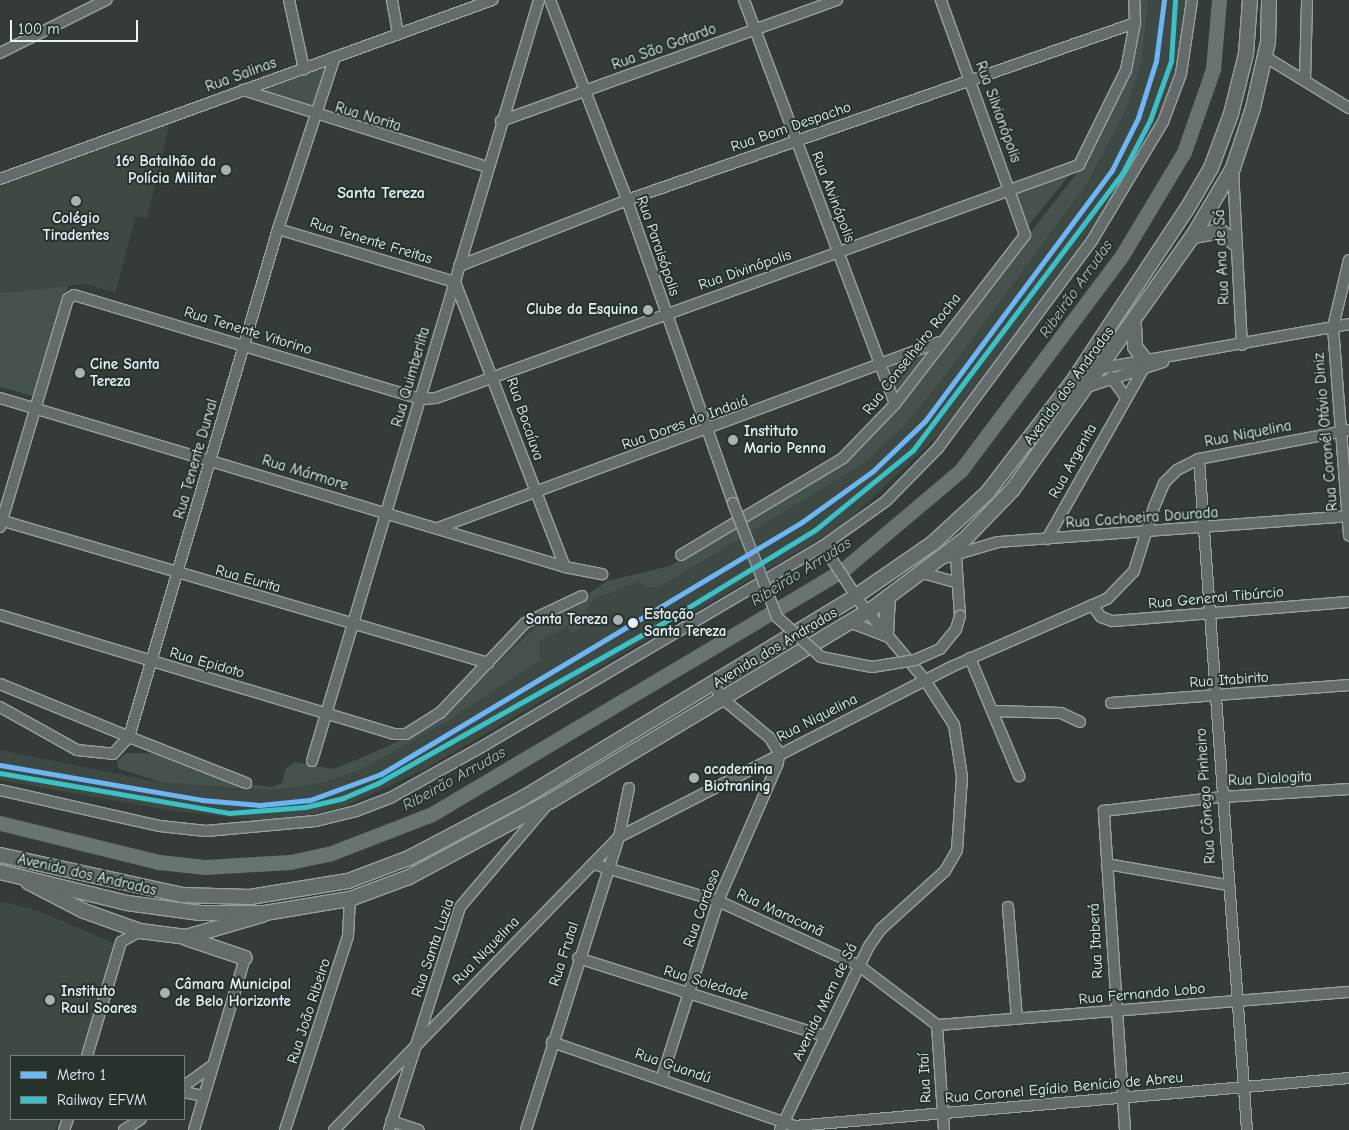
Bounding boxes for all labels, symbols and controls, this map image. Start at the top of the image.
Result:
scale bar [12,10,140,42]
text: 100 m [18,20,60,38]
street label: Rua São Gotardo [609,20,719,74]
street label: Rua Salinas [203,54,279,96]
street label: Rua Silvianópolis [971,59,1025,165]
street label: Rua Norita [333,98,403,136]
street label: Rua Bom Despacho [728,98,854,156]
street label: Rua Alvinópolis [807,149,859,245]
place label: 16º Batalhão da Polícia Militar [116,152,216,187]
marker: 16º Batalhão da Polícia Militar [220,164,232,176]
district label: Santa Tereza [337,183,425,203]
street label: Rua Paraisópolis [632,194,684,298]
marker: Colégio Tiradentes [70,195,82,207]
place label: Colégio Tiradentes [43,209,109,244]
street label: Rua Ana de Sá [1211,209,1233,305]
street label: Rua Tenente Freitas [308,214,434,268]
water label: Ribeirão Arrudas [1035,236,1117,342]
street label: Rua Divinópolis [696,246,794,294]
street label: Rua Conselheiro Rocha [859,290,965,418]
place label: Clube da Esquina [526,301,638,319]
street label: Rua Tenente Vitorino [182,303,314,359]
marker: Clube da Esquina [642,304,654,316]
street label: Avenida dos Andradas [1020,323,1118,449]
street label: Rua Quimberlita [388,325,434,429]
street label: Rua Coronél Otávio Diniz [1310,352,1342,512]
place label: Cine Santa Tereza [90,355,160,390]
marker: Cine Santa Tereza [74,367,86,379]
street label: Rua Bocaíuva [502,375,548,463]
street label: Rua Dores do Indaiá [619,392,751,454]
street label: Rua Tenente Durval [170,397,222,521]
street label: Rua Niquelina [1203,417,1293,451]
street label: Rua Argenita [1045,421,1101,501]
place label: Instituto Mario Penna [744,422,826,457]
marker: Instituto Mario Penna [726,433,740,447]
street label: Rua Mármore [260,451,350,495]
street label: Rua Cachoeira Dourada [1065,504,1219,532]
water label: Ribeirão Arrudas [747,533,855,611]
street label: Rua Eurita [213,561,283,597]
street label: Rua General Tibúrcio [1147,583,1285,613]
street label: Avenida dos Andradas [710,604,840,692]
place label: Estação Santa Tereza [644,605,726,640]
place label: Santa Tereza [526,611,608,629]
marker: Santa Tereza [612,614,624,626]
marker: Estação Santa Tereza [626,616,640,630]
street label: Rua Epidoto [167,644,247,682]
street label: Rua Itabirito [1189,668,1269,692]
street label: Rua Niquelina [774,690,860,746]
street label: Rua Cônego Pinheiro [1192,728,1220,864]
water label: Ribeirão Arrudas [399,743,509,815]
place label: academina Biotraning [704,760,773,795]
street label: Rua Dialogita [1228,768,1312,790]
marker: academina Biotraning [688,772,700,784]
street label: Avenida dos Andradas [16,850,158,900]
street label: Rua Cardoso [680,867,724,949]
street label: Rua Maracanã [734,885,826,941]
street label: Rua Santa Luzia [408,896,458,1000]
street label: Rua Itaberá [1085,903,1107,979]
street label: Rua Niquelina [449,913,523,989]
street label: Rua Frutal [545,920,583,988]
street label: Avenida Mem de Sá [789,940,861,1064]
street label: Rua João Ribeiro [283,956,335,1066]
street label: Rua Soledade [662,962,750,1004]
place label: Câmara Municipal de Belo Horizonte [175,975,291,1010]
street label: Rua Fernando Lobo [1078,980,1206,1008]
place label: Instituto Raul Soares [61,982,137,1017]
marker: Câmara Municipal de Belo Horizonte [159,987,171,999]
marker: Instituto Raul Soares [43,993,57,1007]
street label: Rua Guandú [633,1045,713,1087]
street label: Rua Itaí [915,1052,935,1104]
legend [10,1055,185,1120]
text: Metro 1 [57,1066,106,1084]
street label: Rua Coronel Egídio Benício de Abreu [944,1069,1184,1107]
text: Railway EFVM [57,1091,147,1109]

